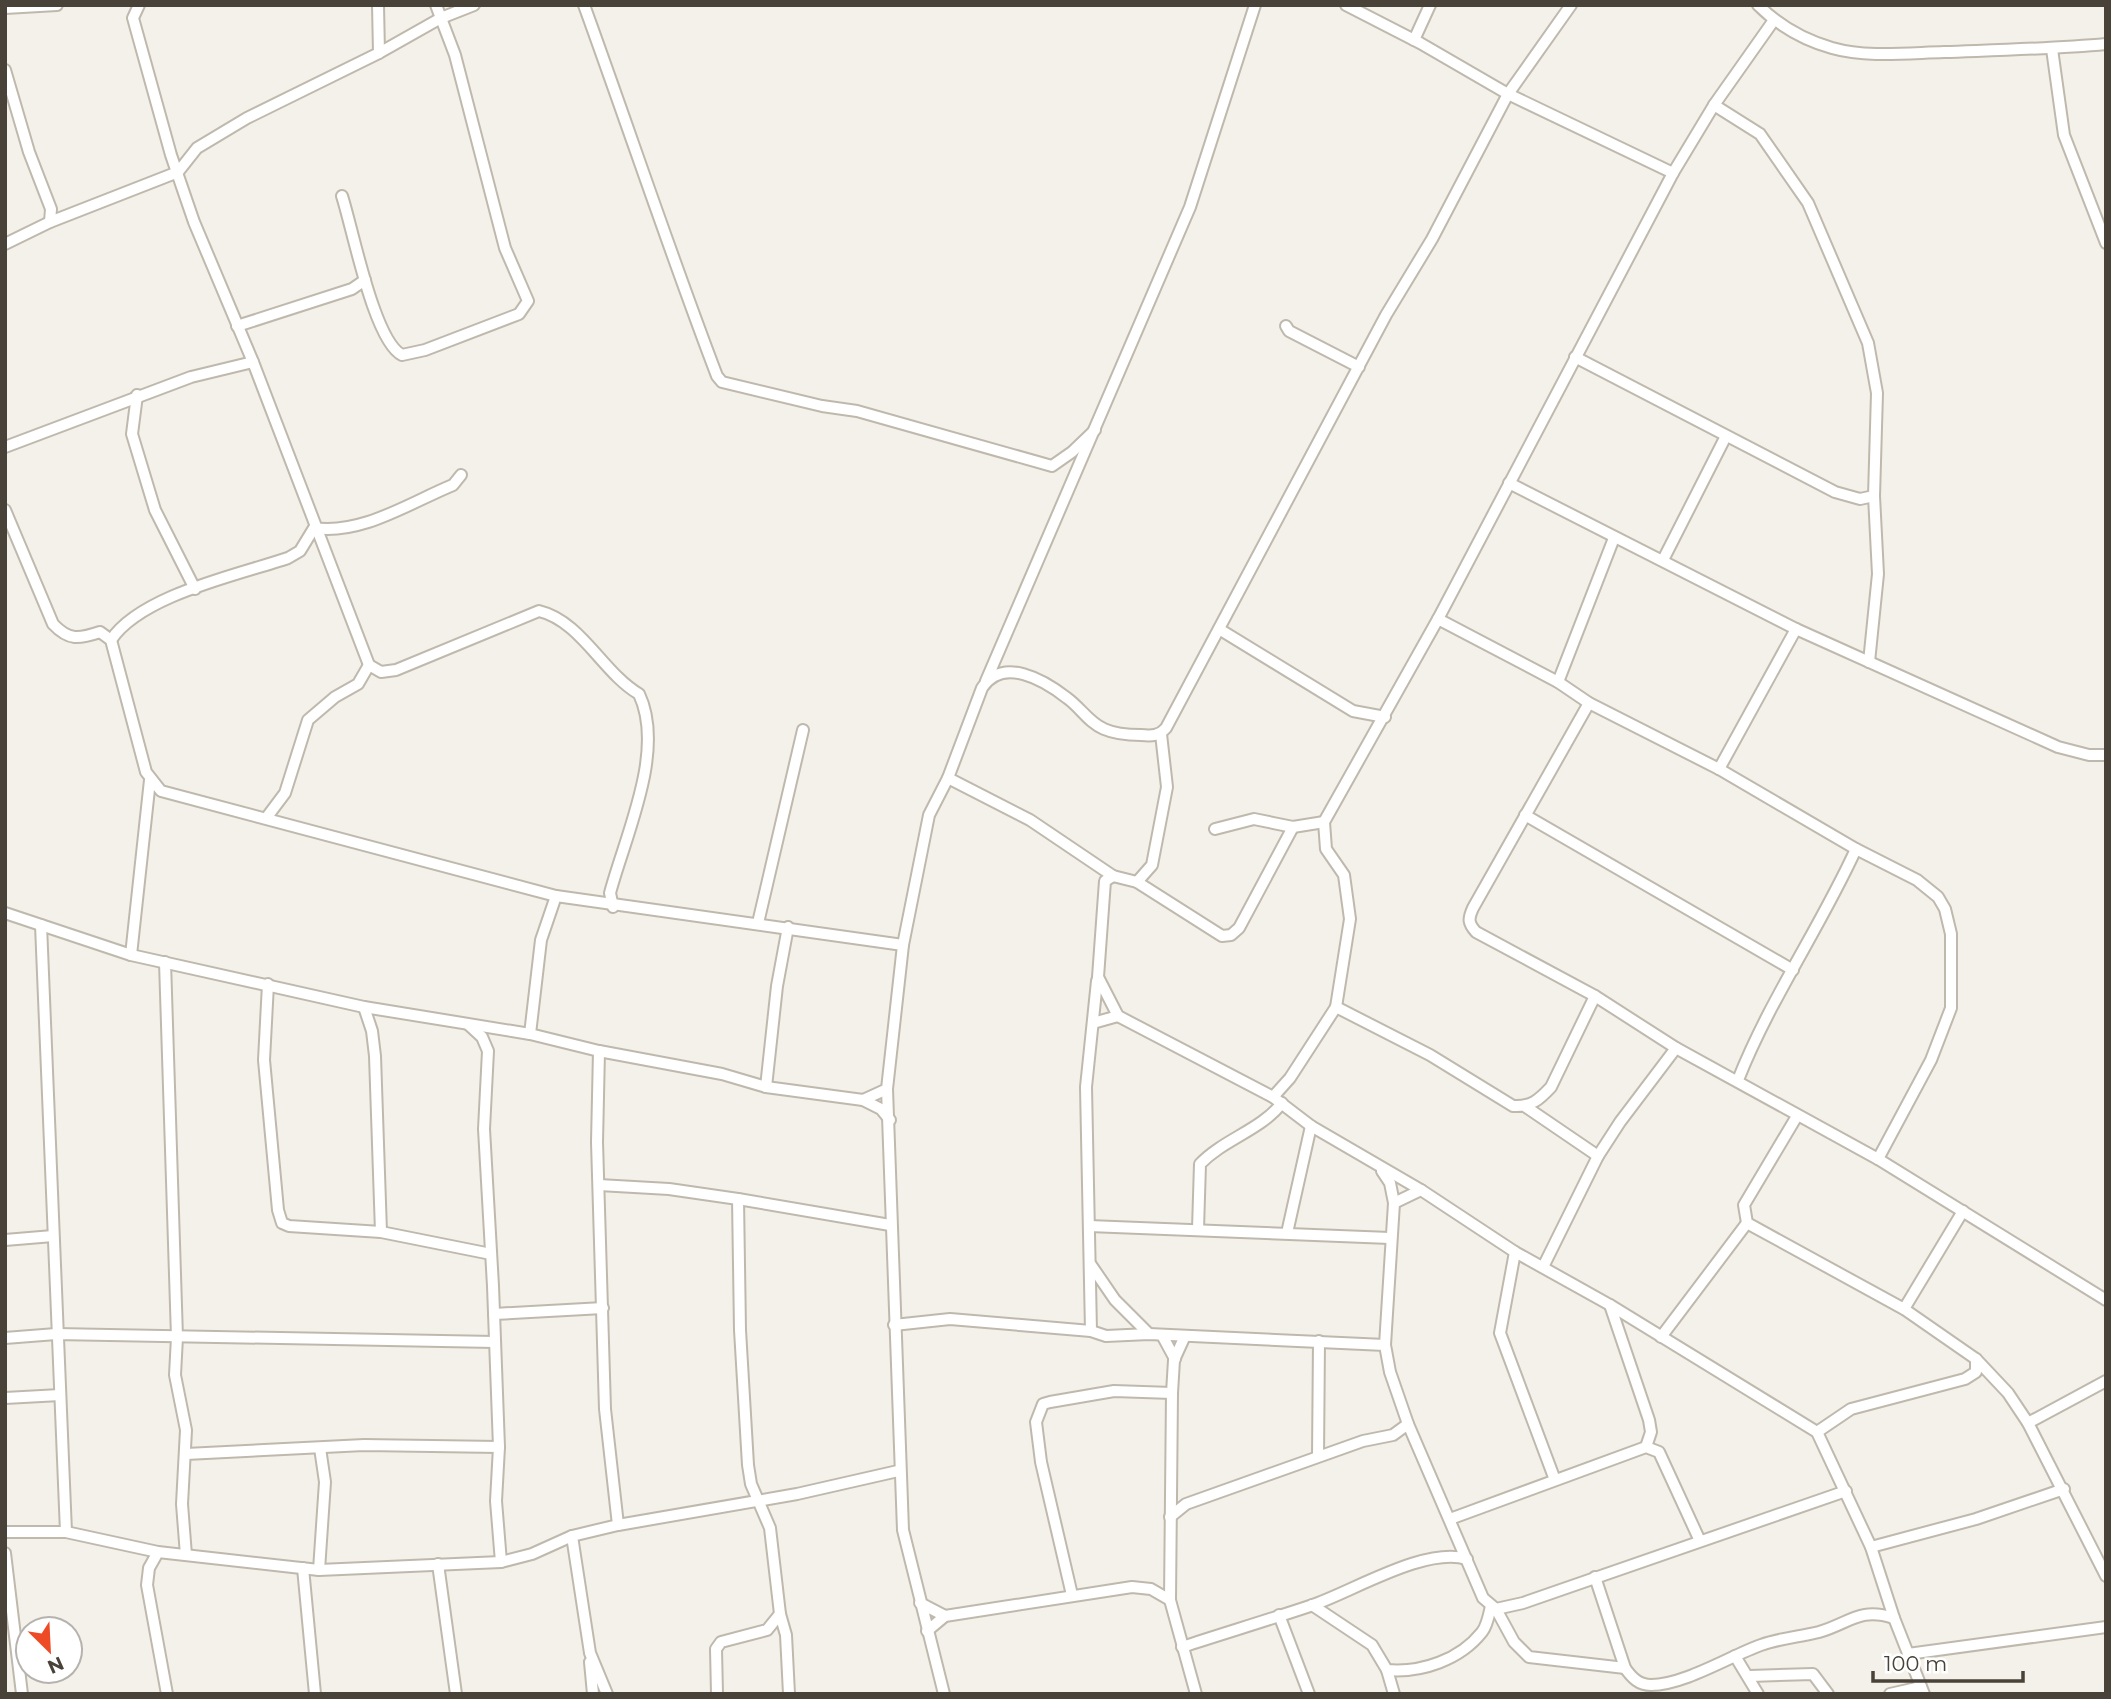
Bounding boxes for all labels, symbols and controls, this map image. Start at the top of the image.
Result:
north arrow [14,1615,84,1685]
scale bar [1873,1640,2024,1684]
text: N [44,1651,67,1679]
text: 100 m [1884,1651,1947,1676]

